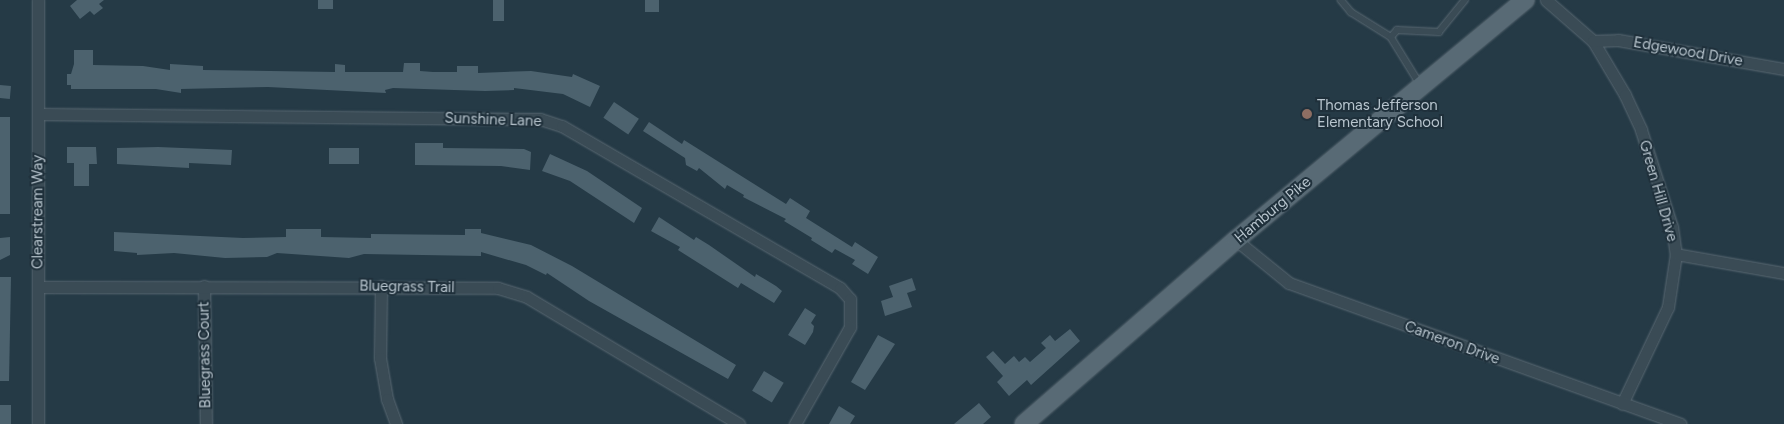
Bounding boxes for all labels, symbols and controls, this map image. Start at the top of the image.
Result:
street label: Edgewood Drive [1632,34,1744,70]
place label: Thomas Jefferson Elementary School [1317,96,1443,131]
marker: Thomas Jefferson Elementary School [1301,108,1313,120]
street label: Sunshine Lane [444,109,542,131]
street label: Green Hill Drive [1635,138,1681,244]
street label: Clearstream Way [29,155,47,269]
street label: Hamburg Pike [1231,173,1315,247]
street label: Bluegrass Trail [359,277,455,297]
street label: Bluegrass Court [195,301,215,409]
street label: Cameron Drive [1402,317,1502,369]

